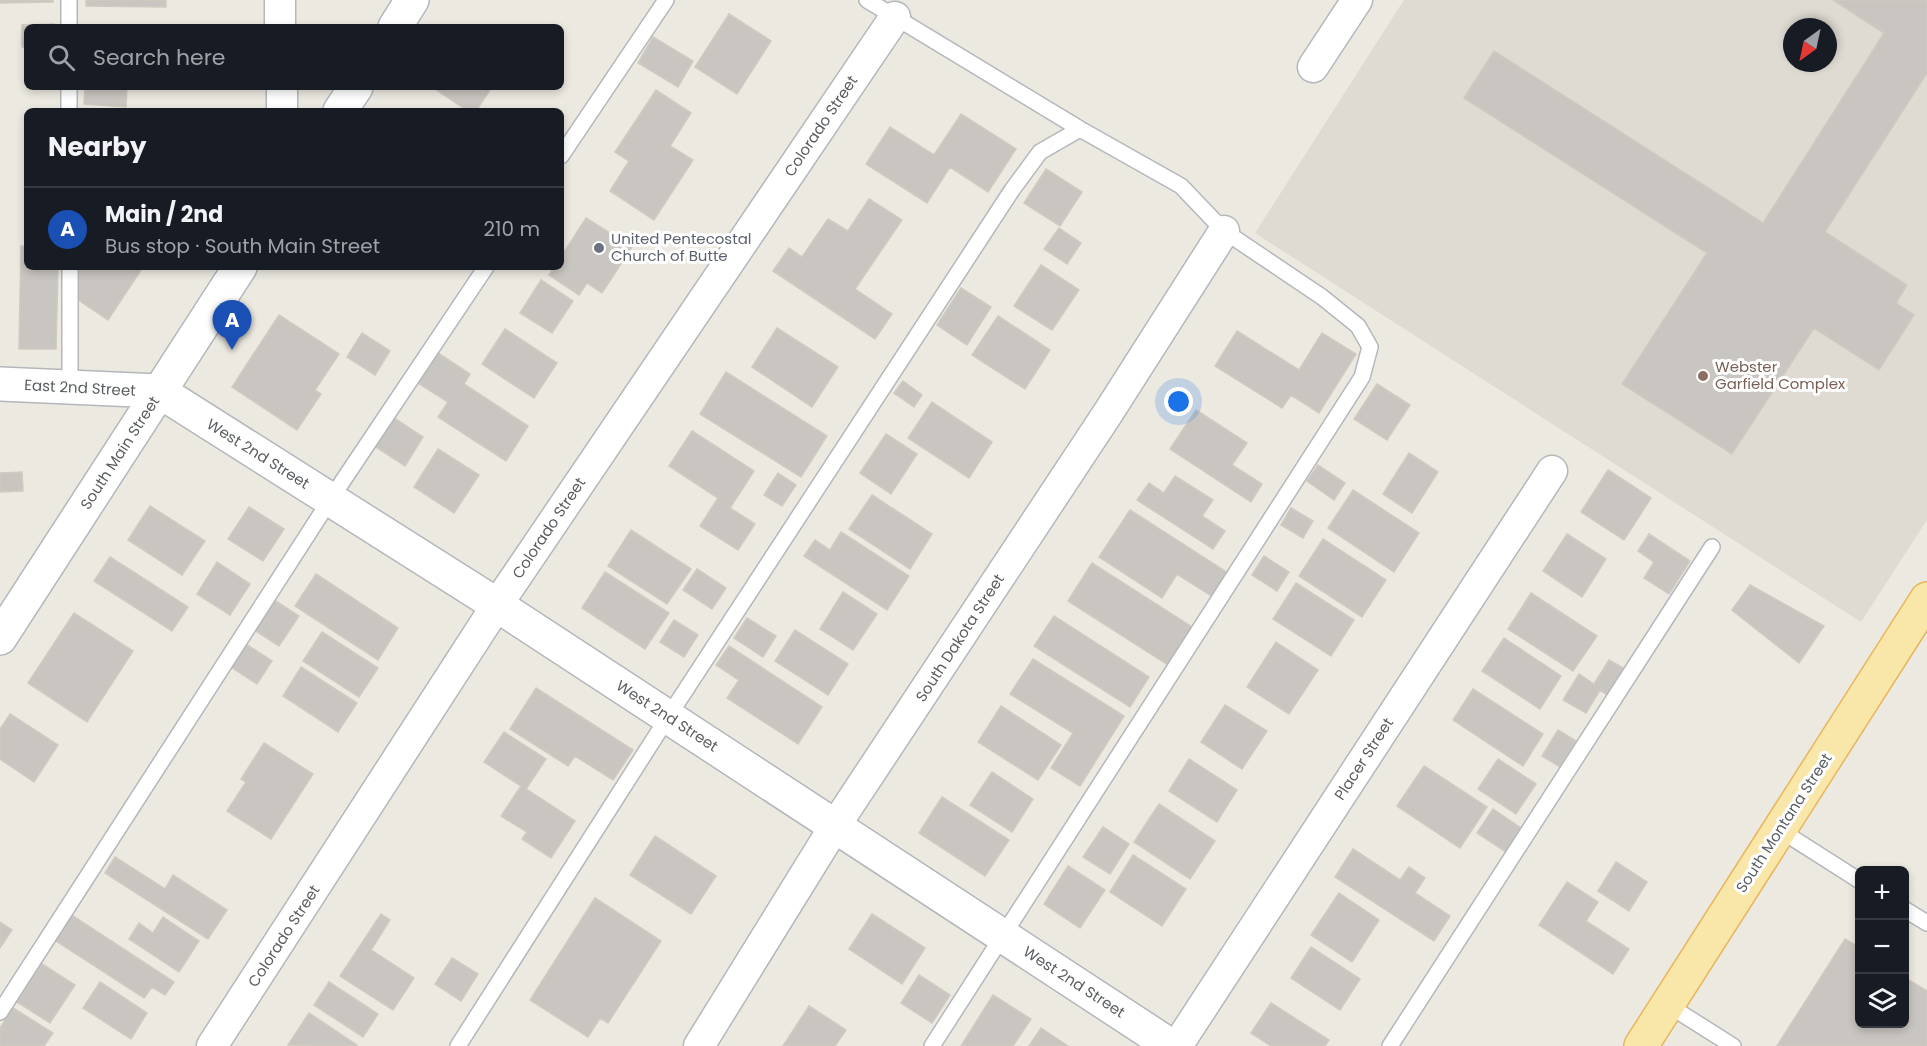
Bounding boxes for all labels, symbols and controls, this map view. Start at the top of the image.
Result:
north arrow [1783,18,1837,72]
search box [24,24,564,90]
icon: search [45,41,78,74]
text: Search here [93,42,226,73]
street label: Colorado Street [779,71,862,180]
text: Nearby [48,129,146,165]
text: Main / 2nd [105,199,223,230]
text: A [60,215,75,243]
text: 210 m [484,215,540,243]
place label: United Pentecostal Church of Butte [611,228,752,266]
text: Bus stop · South Main Street [105,232,380,260]
marker: United Pentecostal Church of Butte [592,241,606,255]
pin: A [212,300,252,350]
place label: Webster Garfield Complex [1715,356,1845,394]
marker: Webster Garfield Complex [1696,369,1710,383]
street label: East 2nd Street [24,374,136,401]
your location [1164,387,1193,416]
street label: South Main Street [75,392,164,514]
street label: West 2nd Street [203,414,314,494]
street label: Colorado Street [507,473,590,582]
street label: South Dakota Street [910,570,1009,706]
street label: West 2nd Street [612,675,722,756]
street label: Placer Street [1329,713,1398,804]
street label: South Montana Street [1731,749,1837,897]
map controls [1855,866,1909,1028]
button: + [1855,866,1909,920]
street label: Colorado Street [243,881,324,991]
button: − [1855,920,1909,974]
street label: West 2nd Street [1019,941,1129,1022]
button: layers [1855,974,1909,1028]

